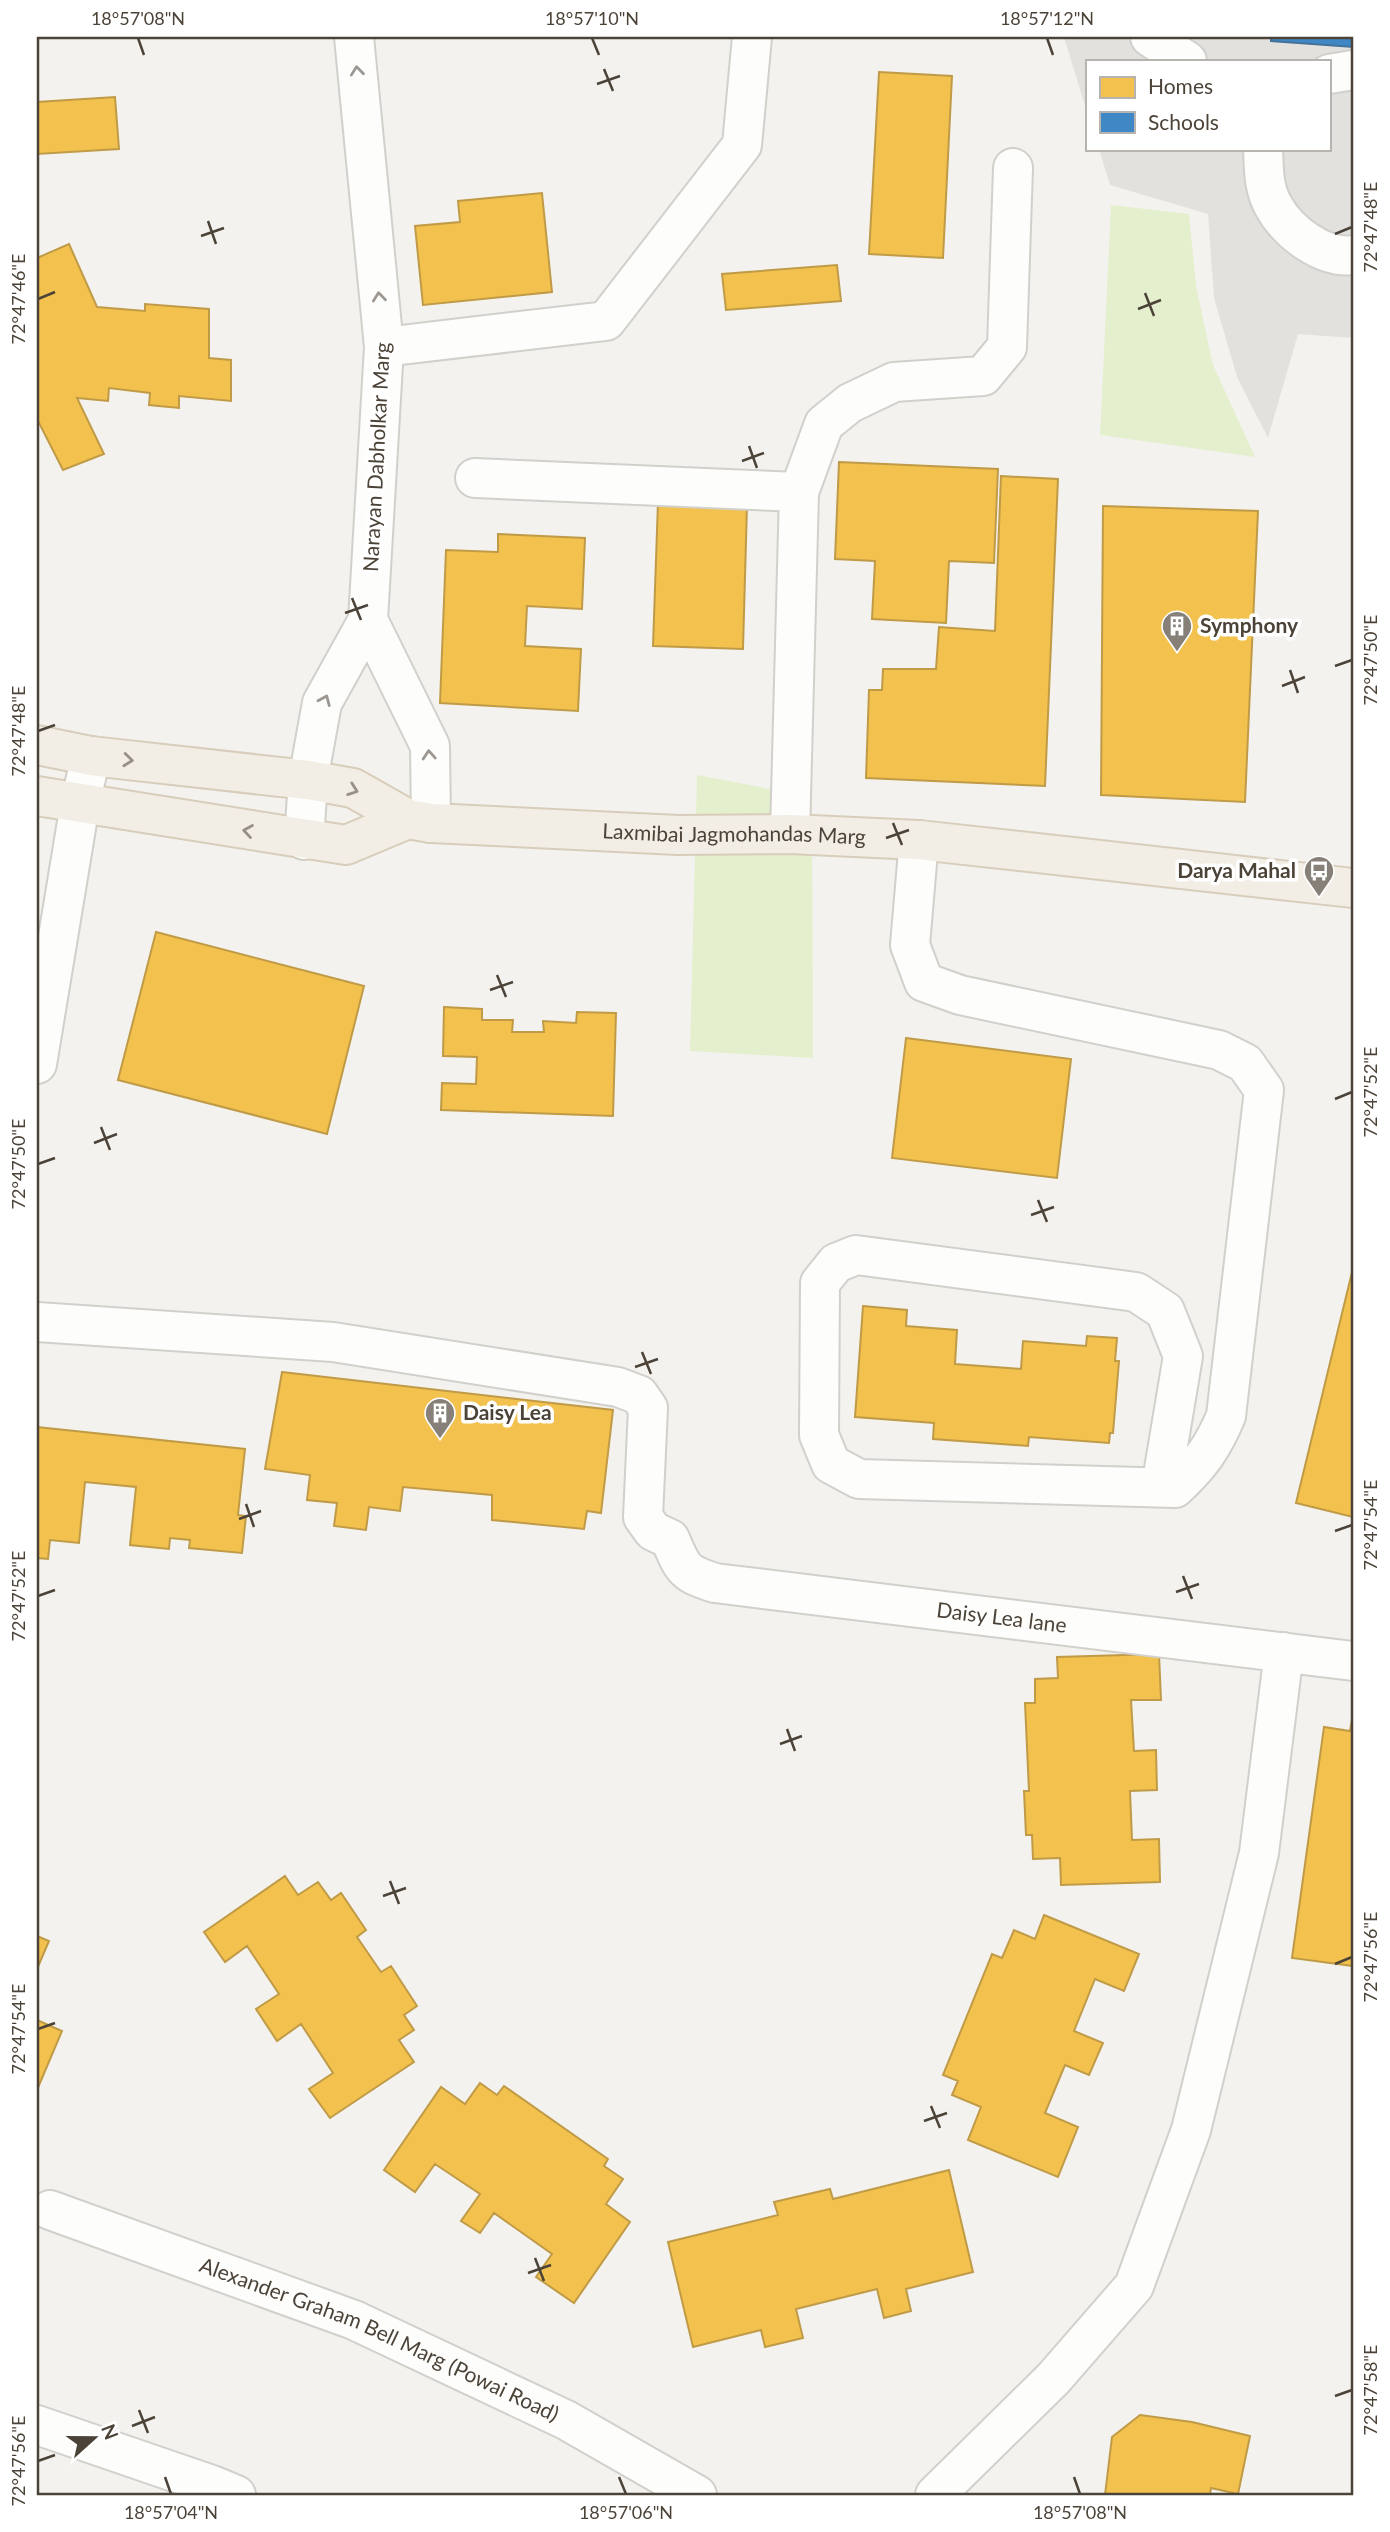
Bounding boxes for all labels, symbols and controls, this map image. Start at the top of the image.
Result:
text: 18°57'08"N [91,7,185,29]
text: 18°57'10"N [545,7,639,29]
text: 18°57'12"N [1000,7,1094,29]
legend [1086,60,1330,150]
one-way arrow [350,65,365,76]
text: Homes [1148,73,1213,98]
text: Schools [1148,109,1219,134]
text: 72°47'48"E [1359,182,1381,272]
text: 72°47'46"E [7,254,29,344]
one-way arrow [372,291,387,303]
street label: Narayan Dabholkar Marg [357,341,394,572]
building icon: Symphony [1160,609,1194,653]
place label: Symphony [1200,612,1299,637]
text: 72°47'50"E [1359,615,1381,705]
text: 72°47'48"E [7,686,29,776]
one-way arrow [316,695,330,707]
one-way arrow [422,749,437,760]
one-way arrow [123,752,134,767]
one-way arrow [346,782,359,796]
street label: Laxmibai Jagmohandas Marg [602,817,867,849]
one-way arrow [242,824,254,839]
bus stop icon: Darya Mahal [1302,854,1336,898]
place label: Darya Mahal [1177,857,1296,882]
text: 72°47'52"E [1359,1047,1381,1137]
text: 72°47'50"E [7,1119,29,1209]
building icon: Daisy Lea [423,1396,457,1440]
place label: Daisy Lea [463,1399,552,1424]
text: 72°47'54"E [1359,1480,1381,1570]
text: 72°47'52"E [7,1551,29,1641]
street label: Daisy Lea lane [935,1596,1068,1637]
text: 72°47'56"E [1359,1912,1381,2002]
text: 72°47'54"E [7,1984,29,2074]
street label: Alexander Graham Bell Marg (Powai Road) [197,2251,563,2426]
text: 72°47'58"E [1359,2345,1381,2435]
north arrow [60,2402,130,2472]
text: 72°47'56"E [7,2416,29,2506]
text: N [97,2421,124,2443]
text: 18°57'04"N [124,2501,218,2523]
text: 18°57'06"N [579,2501,673,2523]
text: 18°57'08"N [1033,2501,1127,2523]

